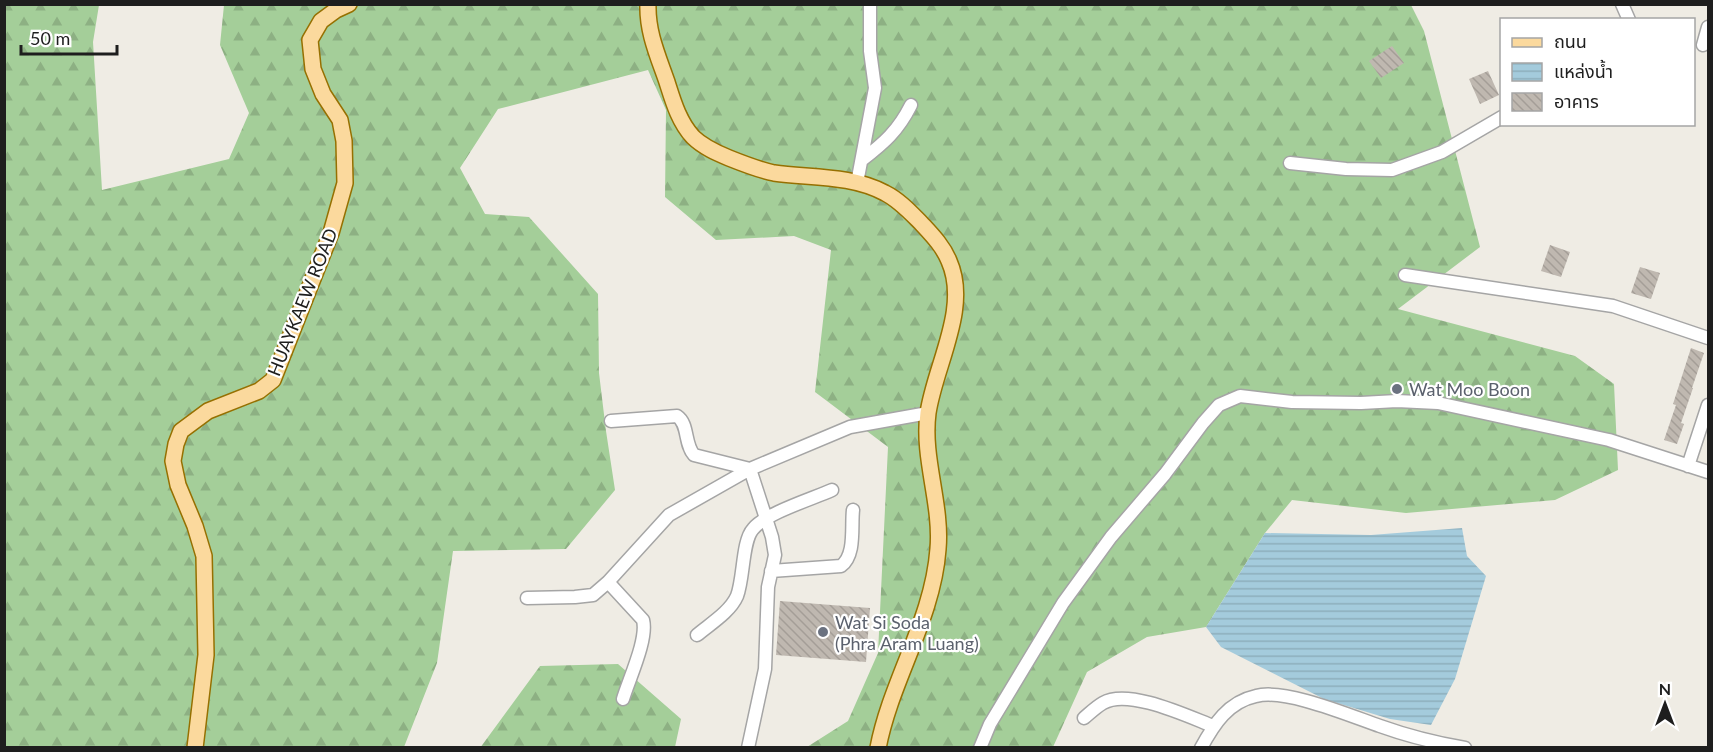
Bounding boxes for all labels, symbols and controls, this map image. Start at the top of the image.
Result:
scale bar [21,18,117,56]
legend [1500,18,1695,126]
text: 50 m [30,27,70,49]
text: ถนน [1554,30,1587,52]
text: แหล่งน้ำ [1554,59,1613,82]
text: อาคาร [1554,90,1599,112]
street label: HUAYKAEW ROAD [262,225,342,379]
place label: Wat Moo Boon [1409,378,1530,400]
marker: Wat Moo Boon [1390,382,1404,396]
place label: Wat Si Soda (Phra Aram Luang) [835,611,979,654]
marker: Wat Si Soda (Phra Aram Luang) [816,625,830,639]
north arrow [1635,674,1695,734]
text: N [1659,679,1671,698]

